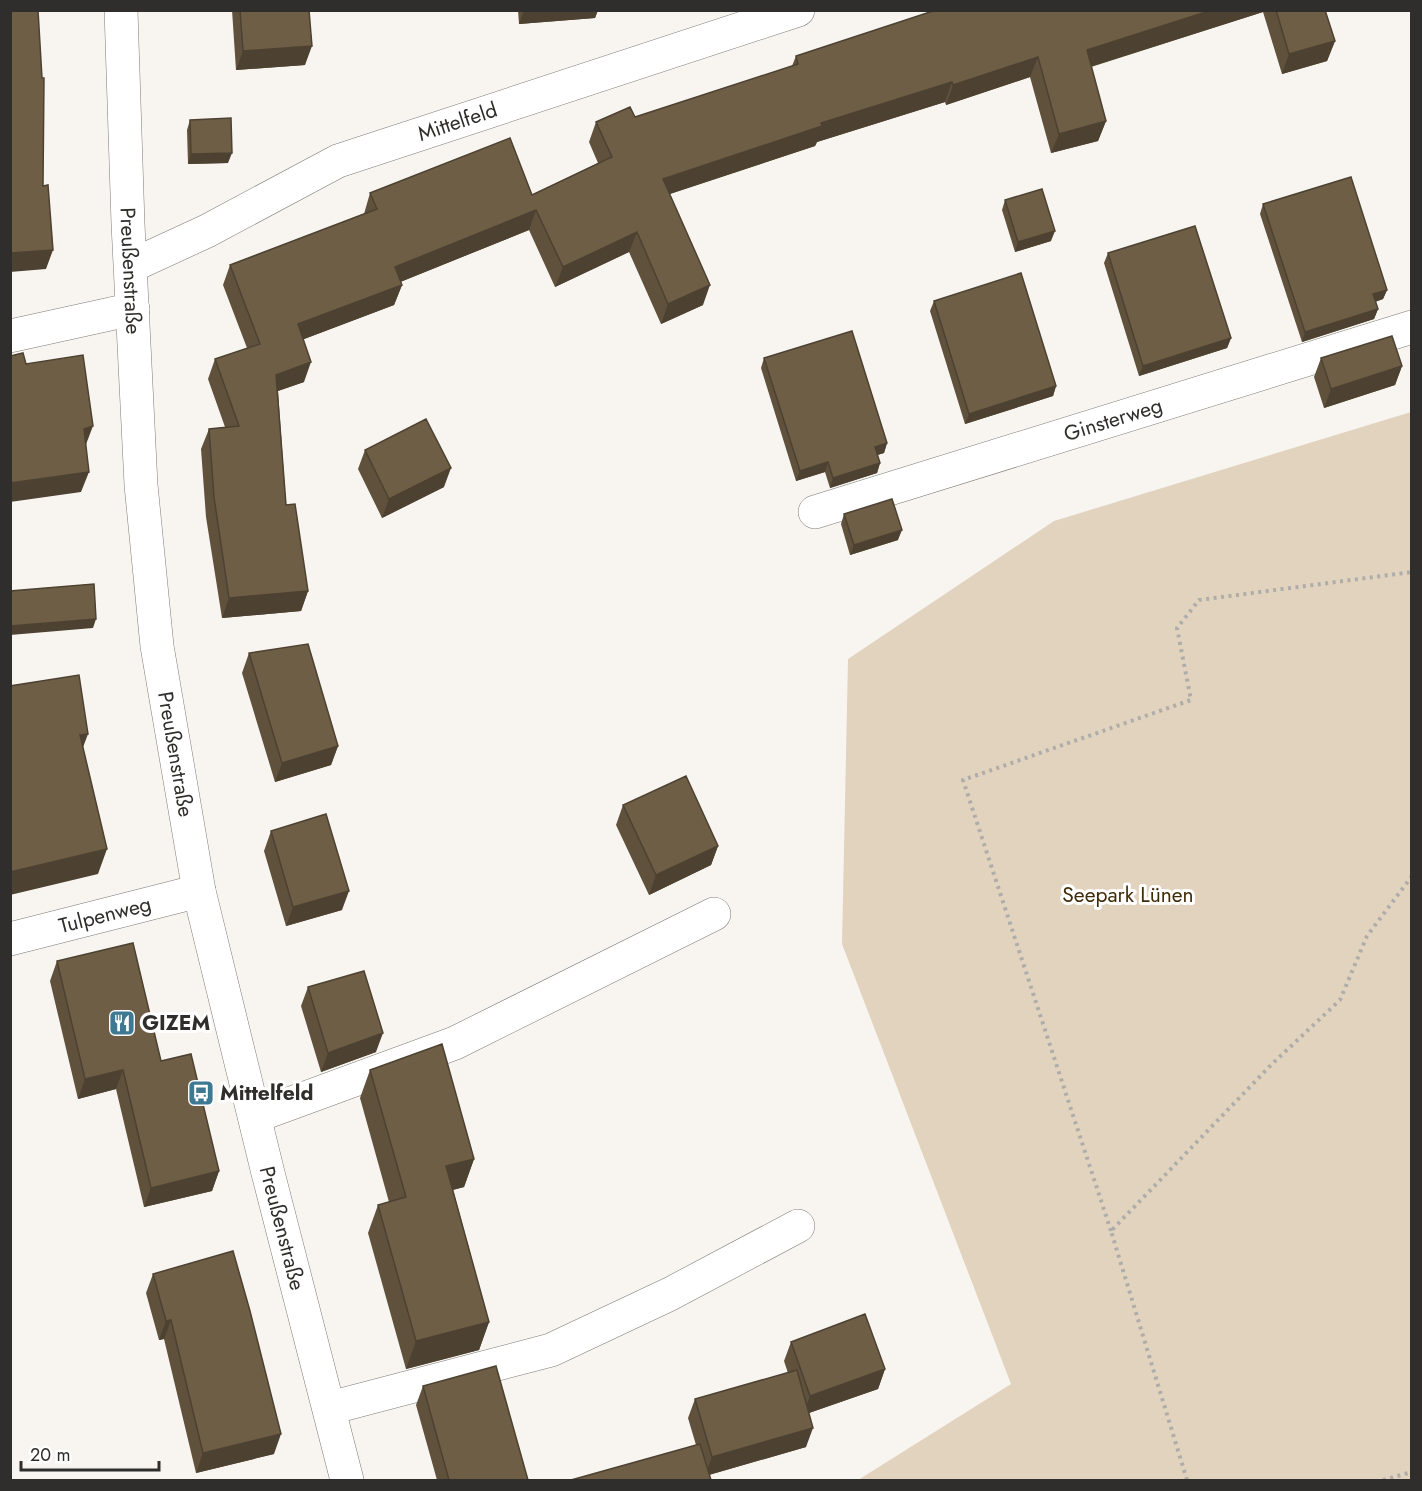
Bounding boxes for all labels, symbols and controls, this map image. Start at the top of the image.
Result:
street label: Mittelfeld [414,95,501,149]
street label: Preußenstraße [112,207,148,335]
street label: Ginsterweg [1060,390,1166,449]
street label: Preußenstraße [150,689,201,820]
park label: Seepark Lünen [1062,880,1194,910]
street label: Tulpenweg [56,889,154,941]
restaurant icon: GIZEM [107,1008,137,1038]
place label: GIZEM [142,1008,210,1038]
bus stop icon: Mittelfeld [186,1078,216,1108]
place label: Mittelfeld [220,1078,313,1108]
street label: Preußenstraße [252,1163,313,1294]
scale bar [21,1434,159,1472]
text: 20 m [30,1442,70,1468]

